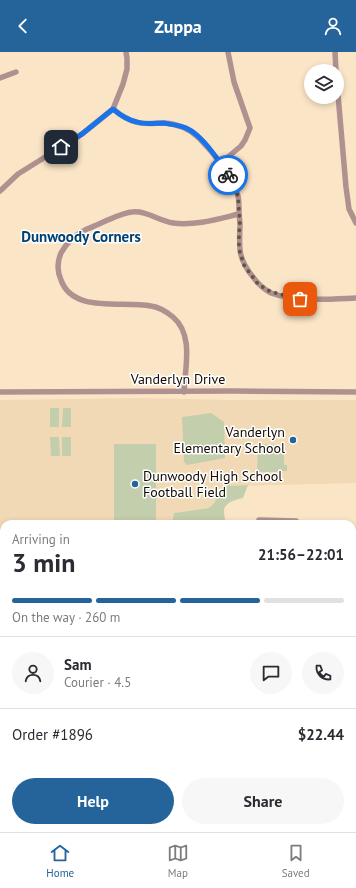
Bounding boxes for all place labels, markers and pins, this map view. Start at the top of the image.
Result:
pin [44,130,78,164]
pin [283,282,317,316]
place label: Vanderlyn Elementary School [173,423,285,457]
marker: Vanderlyn Elementary School [288,435,298,445]
place label: Dunwoody High School Football Field [143,467,282,501]
marker: Dunwoody High School Football Field [130,479,140,489]

